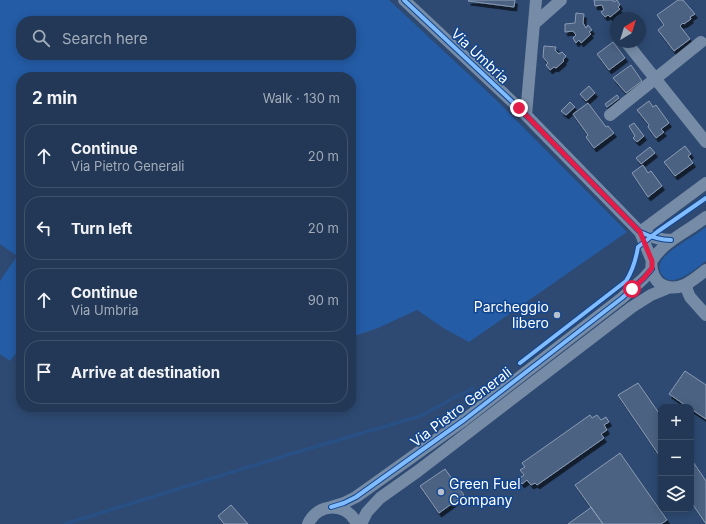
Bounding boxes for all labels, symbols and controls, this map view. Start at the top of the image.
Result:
north arrow [610,12,646,48]
search box [16,16,356,60]
street label: Via Umbria [448,25,513,87]
icon: search [30,27,52,49]
text: Search here [62,29,148,48]
text: 2 min [32,88,77,108]
text: Walk · 130 m [263,90,340,106]
route end [510,99,528,117]
text: Continue [71,139,138,158]
icon: ahead [33,145,55,167]
text: 20 m [308,148,339,164]
text: Via Pietro Generali [71,158,185,174]
icon: left [33,217,55,239]
text: Turn left [71,219,132,238]
text: 20 m [308,220,339,236]
route start [623,280,641,298]
text: Continue [71,283,138,302]
icon: ahead [33,289,55,311]
text: 90 m [308,292,339,308]
place label: Parcheggio libero [474,298,549,331]
text: Via Umbria [71,302,139,318]
marker: Parcheggio libero [552,310,562,320]
icon: arrive [33,361,55,383]
text: Arrive at destination [71,363,220,382]
street label: Via Pietro Generali [407,363,515,450]
map controls [658,404,694,512]
button: + [658,404,694,440]
button: − [658,440,694,476]
place label: Green Fuel Company [449,475,521,508]
button: layers [658,476,694,512]
marker: Green Fuel Company [436,487,446,497]

